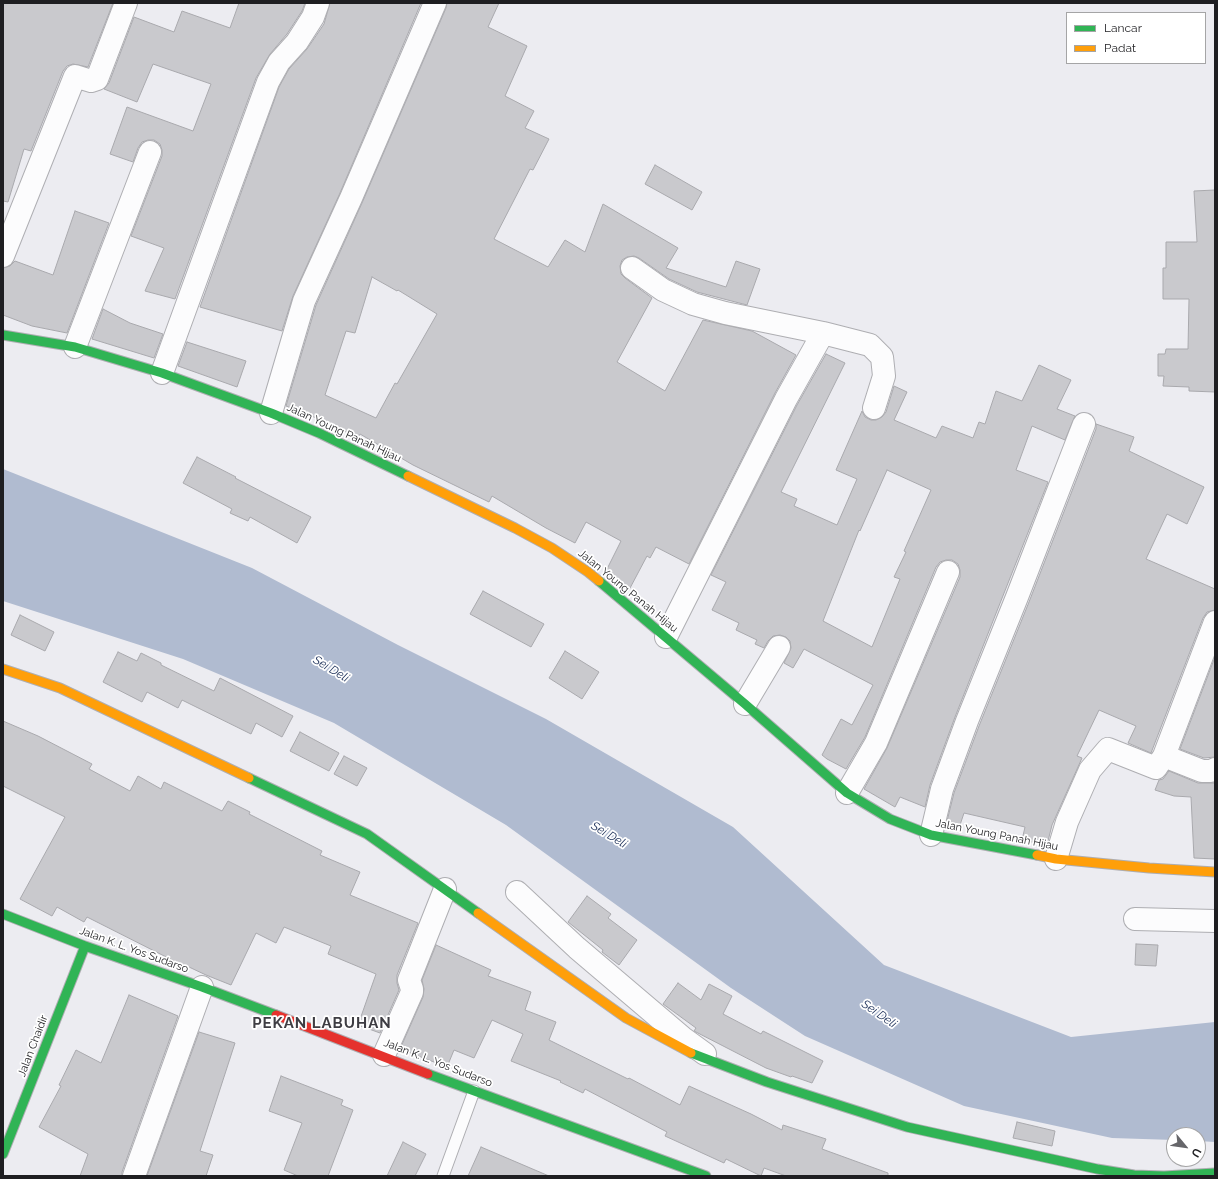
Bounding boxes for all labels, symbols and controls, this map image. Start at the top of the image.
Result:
legend [1066,12,1206,64]
text: Lancar [1104,21,1142,35]
text: Padat [1104,41,1136,55]
street label: Jalan Young Panah Hijau [285,401,403,465]
street label: Jalan Young Panah Hijau [575,547,681,635]
water label: Sei Deli [310,653,352,685]
street label: Jalan Young Panah Hijau [935,817,1059,853]
water label: Sei Deli [588,819,630,851]
street label: Jalan K. L. Yos Sudarso [78,924,190,976]
water label: Sei Deli [859,997,899,1031]
street label: Jalan Chaidir [15,1013,51,1079]
district label: PEKAN LABUHAN [252,1014,392,1032]
street label: Jalan K. L. Yos Sudarso [382,1036,494,1090]
north arrow [1166,1127,1206,1167]
text: U [1188,1146,1204,1159]

